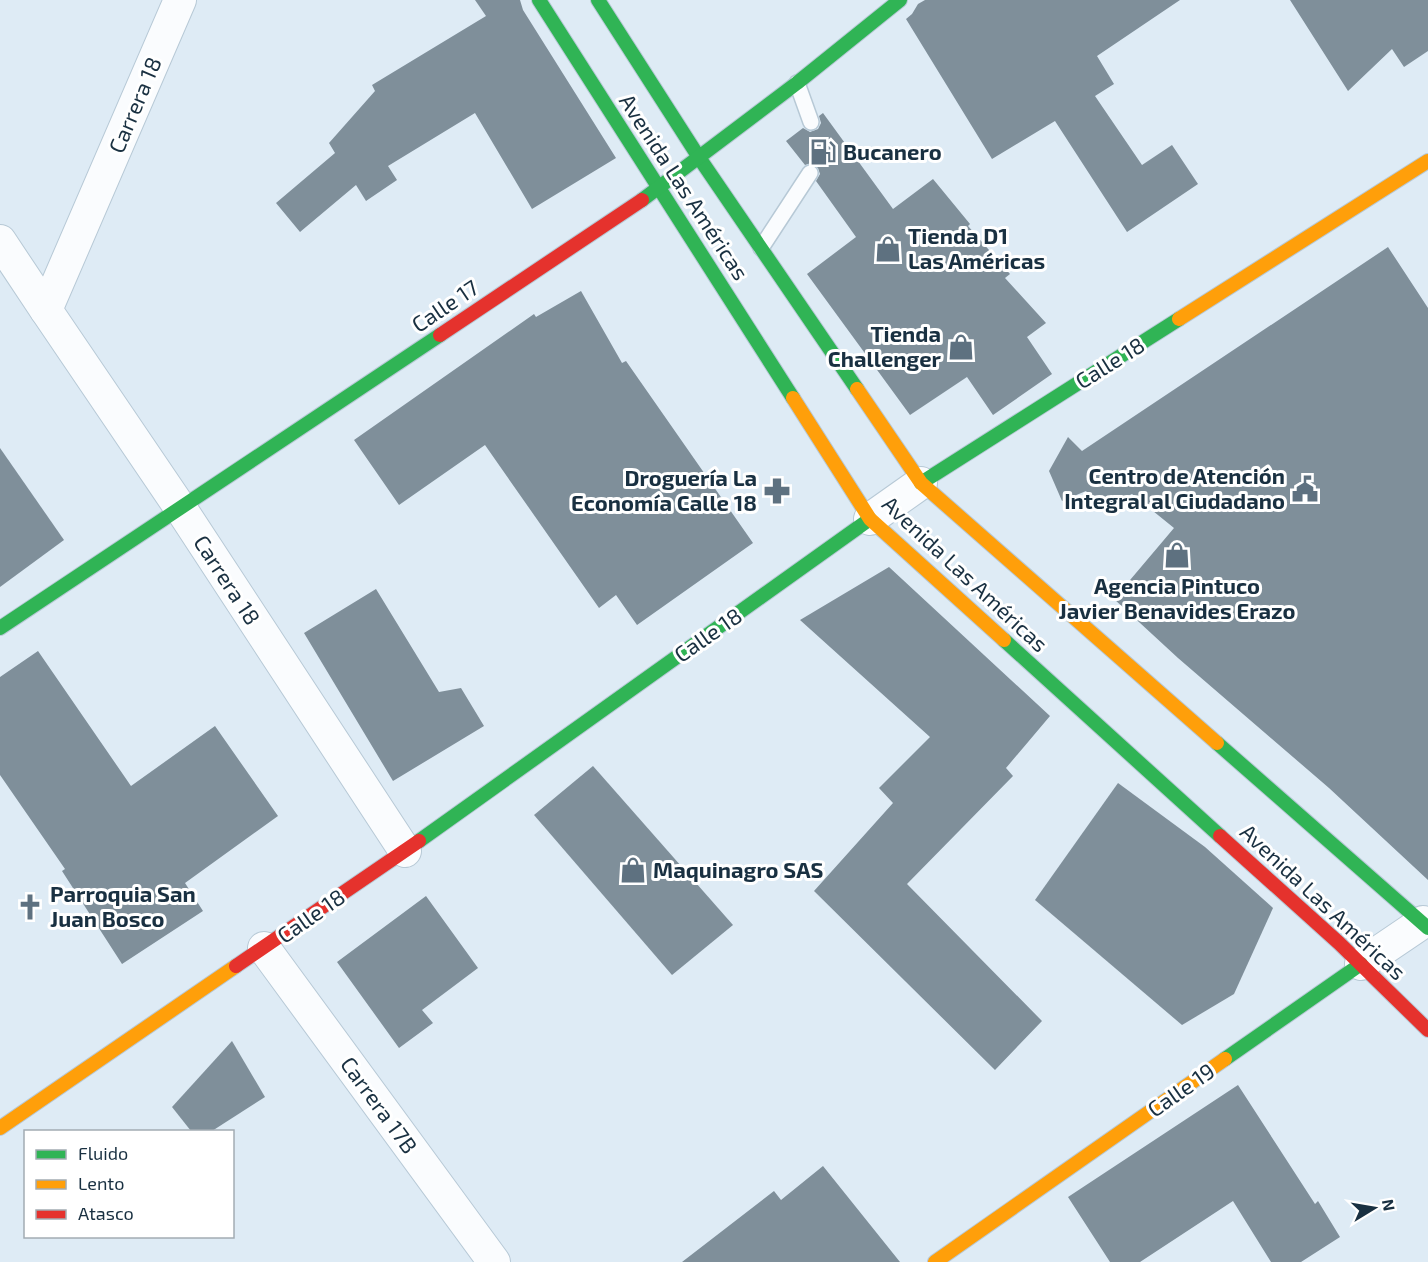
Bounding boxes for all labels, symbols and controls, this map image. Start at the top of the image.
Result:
street label: Carrera 18 [102,53,166,157]
street label: Avenida Las Américas [615,89,755,284]
fuel station icon: Bucanero [808,137,838,167]
place label: Bucanero [843,138,942,164]
place label: Tienda D1 Las Américas [908,222,1045,273]
shop icon: Tienda D1 Las Américas [873,234,903,264]
street label: Calle 17 [406,274,483,337]
place label: Tienda Challenger [828,320,942,371]
street label: Calle 18 [1070,331,1149,393]
shop icon: Tienda Challenger [946,332,976,362]
place label: Centro de Atención Integral al Ciudadano [1064,462,1285,513]
place label: Droguería La Economía Calle 18 [571,464,757,515]
public building icon: Centro de Atención Integral al Ciudadano [1290,474,1320,504]
pharmacy icon: Droguería La Economía Calle 18 [762,476,792,506]
street label: Avenida Las Américas [878,490,1054,657]
street label: Carrera 18 [189,530,266,629]
shop icon: Agencia Pintuco Javier Benavides Erazo [1162,540,1192,570]
place label: Agencia Pintuco Javier Benavides Erazo [1058,572,1296,623]
street label: Calle 18 [669,602,746,667]
street label: Avenida Las Américas [1236,818,1412,985]
shop icon: Maquinagro SAS [618,855,648,885]
place label: Maquinagro SAS [653,856,824,882]
place label: Parroquia San Juan Bosco [50,880,196,931]
street label: Calle 18 [272,883,349,948]
church icon: Parroquia San Juan Bosco [15,892,45,922]
street label: Carrera 17B [336,1051,424,1158]
street label: Calle 19 [1142,1057,1219,1122]
legend [24,1130,234,1238]
text: Fluido [78,1142,128,1164]
text: Lento [78,1172,124,1194]
north arrow [1344,1178,1404,1238]
text: N [1379,1198,1400,1213]
text: Atasco [78,1202,134,1224]

